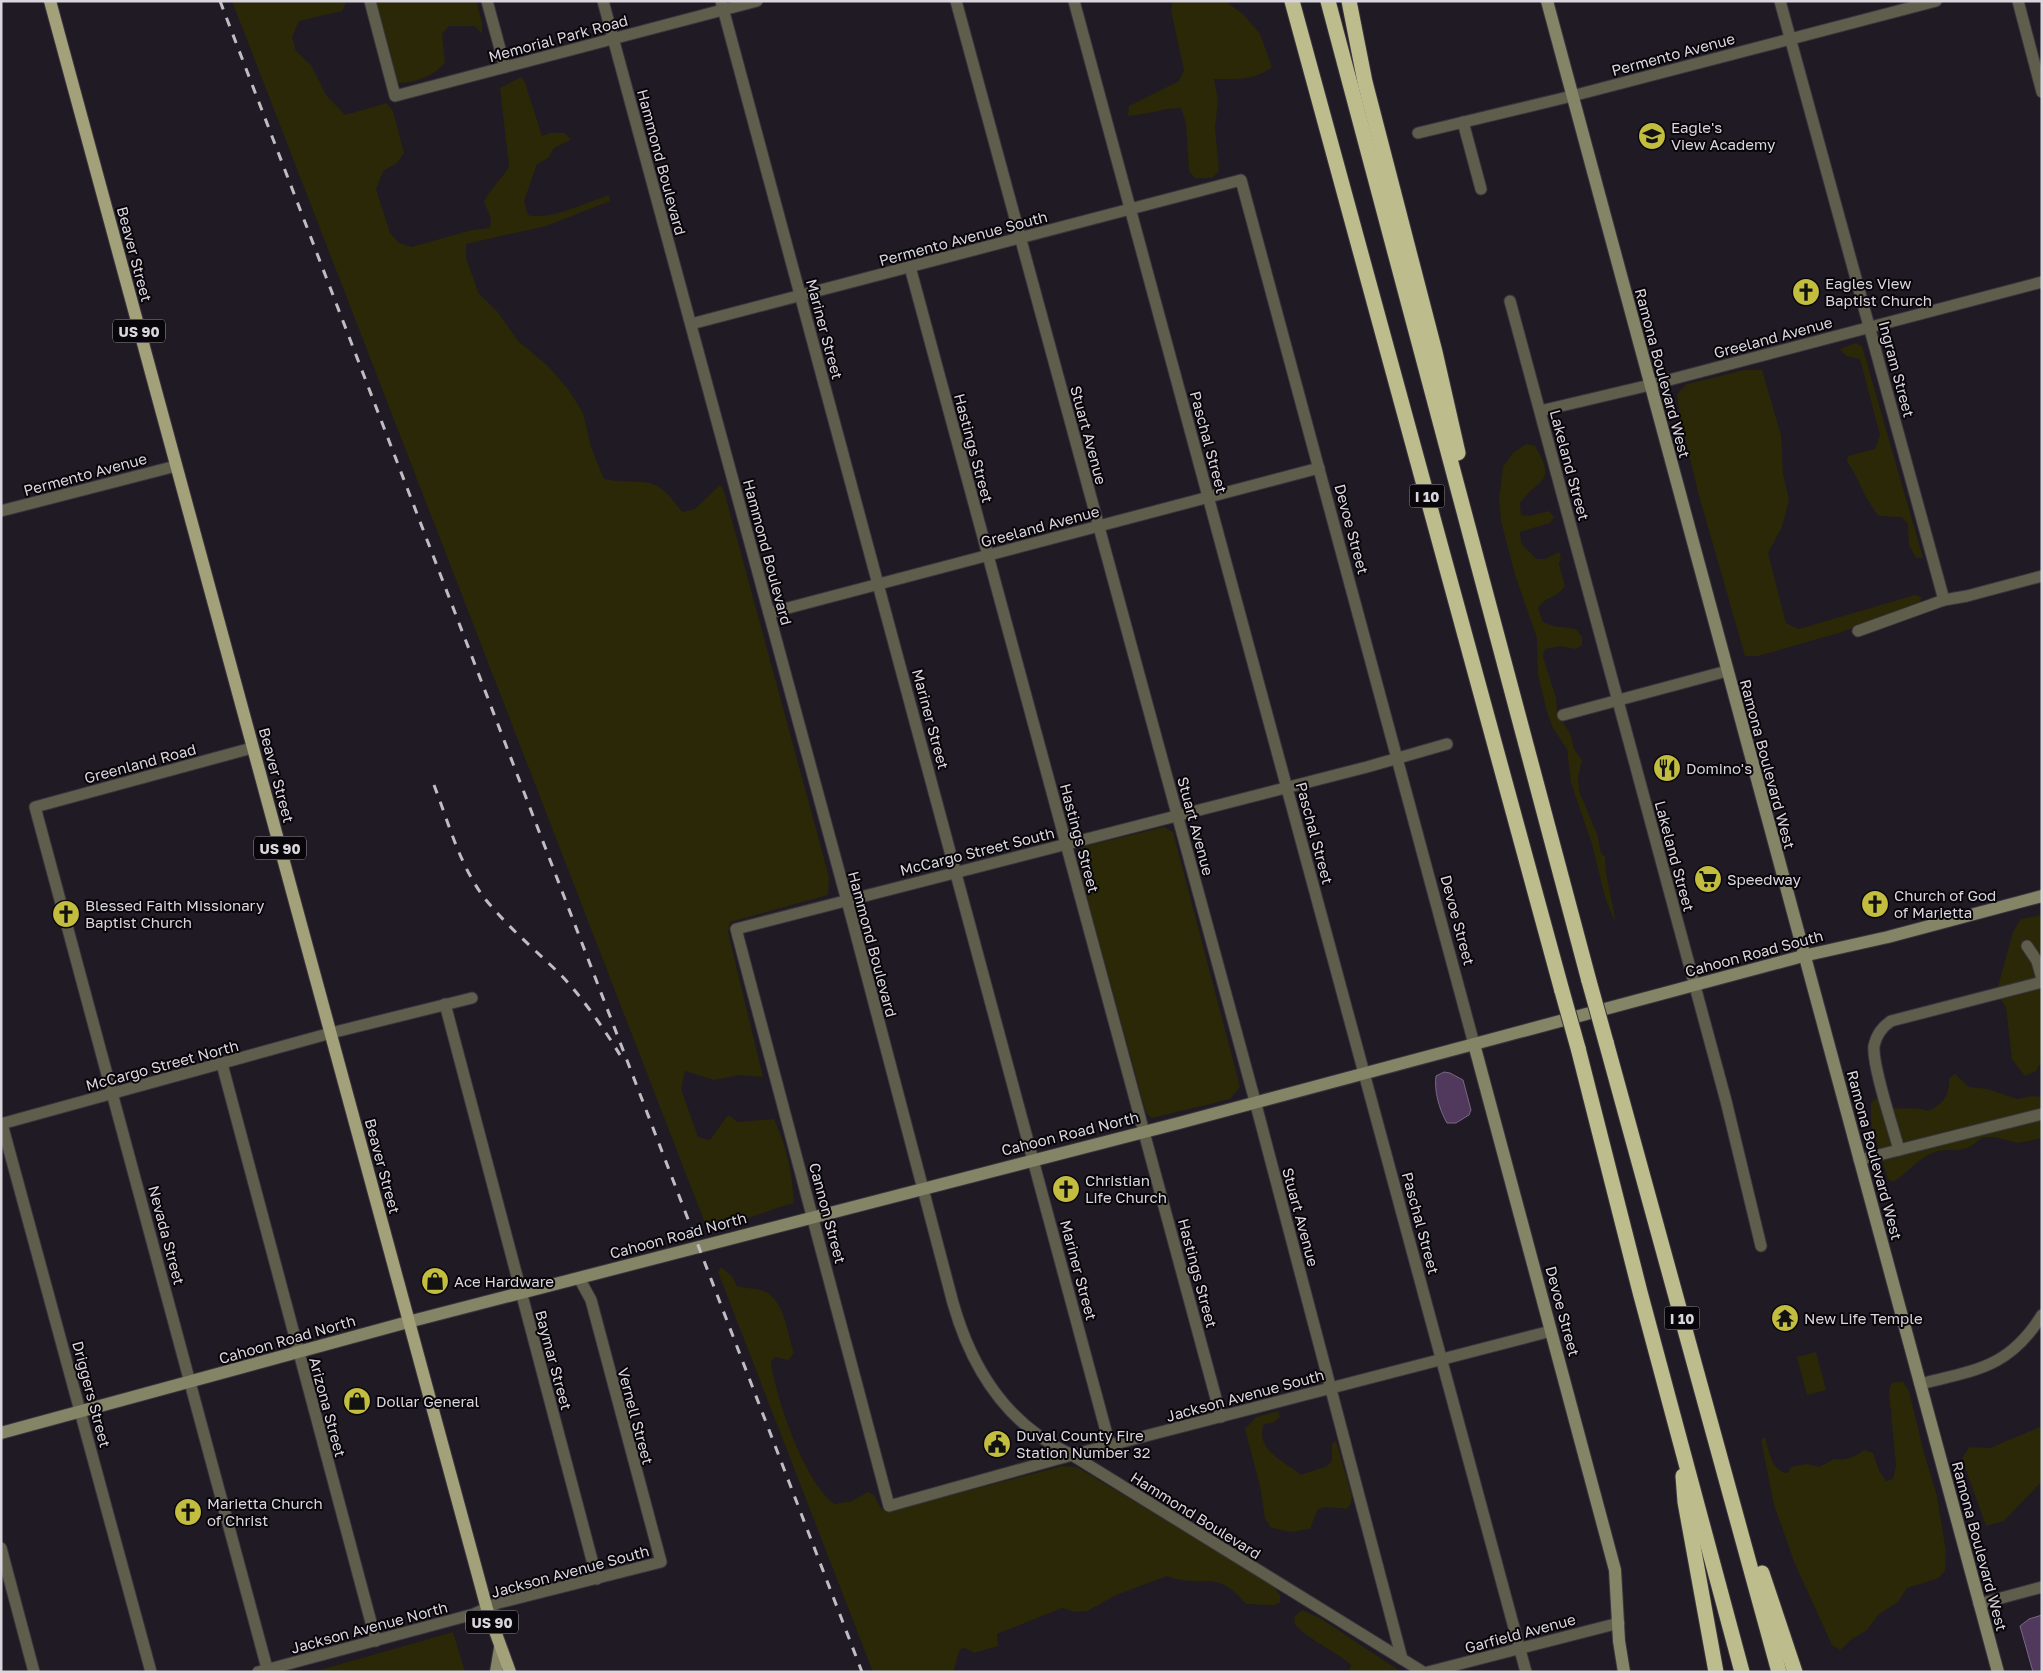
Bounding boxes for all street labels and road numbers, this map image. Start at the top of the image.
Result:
street label: Memorial Park Road [486,11,630,65]
street label: Permento Avenue [1609,29,1737,79]
street label: Hammond Boulevard [634,87,690,237]
street label: Beaver Street [114,204,156,304]
street label: Permento Avenue South [877,207,1049,269]
street label: Mariner Street [803,277,847,381]
street label: Ramona Boulevard West [1632,286,1694,460]
street label: Greeland Avenue [1712,312,1835,361]
street label: Ingram Street [1876,319,1918,419]
road number: US 90 [113,320,165,342]
street label: Stuart Avenue [1067,384,1111,487]
street label: Paschal Street [1187,389,1231,495]
street label: Hastings Street [951,391,997,505]
street label: Lakeland Street [1547,408,1593,522]
street label: Permento Avenue [21,449,149,499]
street label: Hammond Boulevard [740,477,796,627]
street label: Devoe Street [1331,482,1373,576]
road number: I 10 [1410,484,1444,508]
street label: Greeland Avenue [979,501,1102,550]
street label: Mariner Street [909,667,953,771]
street label: Ramona Boulevard West [1737,677,1799,851]
street label: Beaver Street [256,725,298,825]
street label: Greenland Road [82,739,198,787]
street label: Stuart Avenue [1174,775,1218,878]
street label: Paschal Street [1293,780,1337,886]
street label: Hastings Street [1057,781,1103,895]
street label: Lakeland Street [1652,799,1698,913]
street label: McCargo Street South [898,823,1056,879]
road number: US 90 [254,836,306,860]
street label: Hammond Boulevard [845,869,901,1019]
street label: Devoe Street [1437,873,1479,967]
street label: Cahoon Road South [1683,926,1825,980]
street label: McCargo Street North [84,1036,240,1094]
street label: Ramona Boulevard West [1844,1068,1906,1242]
street label: Cahoon Road North [999,1107,1141,1159]
street label: Beaver Street [362,1116,404,1216]
street label: Cannon Street [806,1161,850,1265]
street label: Stuart Avenue [1279,1166,1323,1269]
street label: Paschal Street [1399,1170,1443,1276]
street label: Nevada Street [145,1183,189,1287]
street label: Cahoon Road North [607,1208,749,1262]
street label: Hastings Street [1175,1216,1221,1330]
street label: Mariner Street [1057,1218,1101,1322]
street label: Devoe Street [1542,1264,1584,1358]
road number: I 10 [1664,1306,1700,1330]
street label: Baymar Street [532,1308,576,1412]
street label: Cahoon Road North [217,1311,357,1367]
street label: Driggers Street [69,1339,115,1449]
street label: Arizona Street [306,1355,350,1459]
street label: Jackson Avenue South [1164,1365,1326,1425]
street label: Vernell Street [614,1366,658,1466]
street label: Ramona Boulevard West [1949,1459,2011,1633]
street label: Hammond Boulevard [1128,1468,1264,1562]
street label: Jackson Avenue South [489,1541,651,1601]
street label: Jackson Avenue North [288,1597,450,1657]
street label: Garfield Avenue [1463,1609,1578,1656]
road number: US 90 [466,1610,518,1634]

